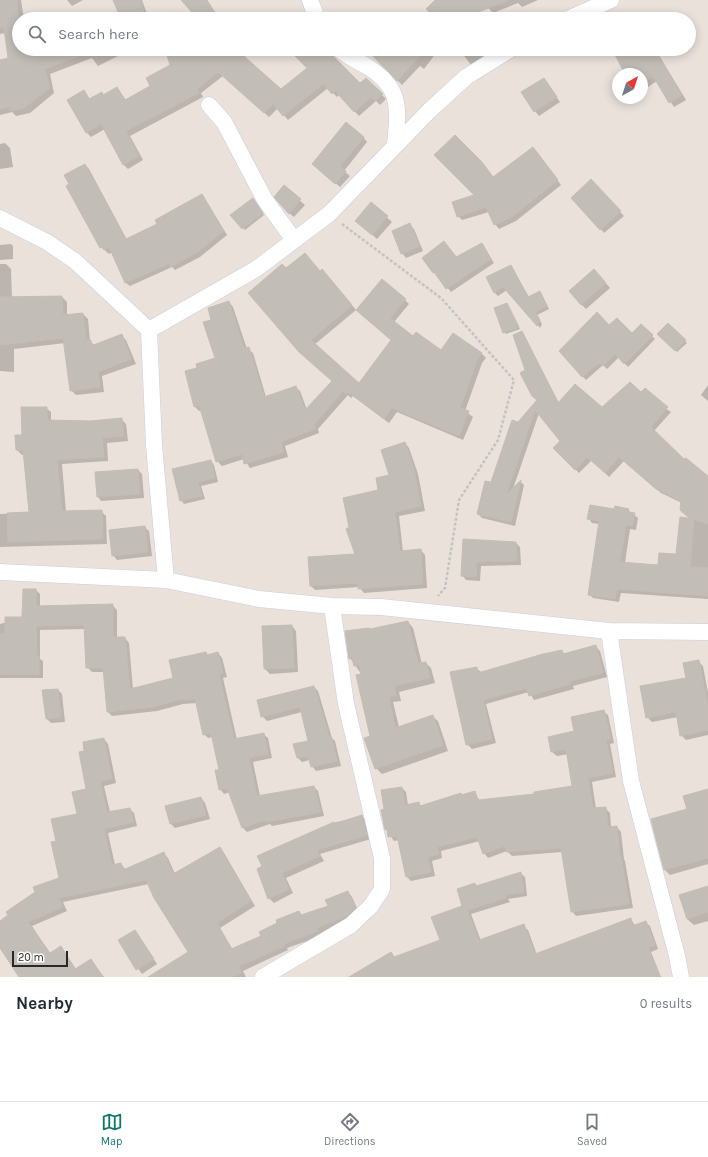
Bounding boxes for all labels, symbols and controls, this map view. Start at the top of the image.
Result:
search box [12,12,696,56]
icon: search [26,23,48,45]
text: Search here [58,25,139,43]
north arrow [612,68,648,104]
scale bar [12,949,68,968]
text: 20 m [18,951,44,964]
text: Nearby [16,993,73,1013]
text: 0 results [640,996,692,1011]
tab: Map [101,1111,123,1148]
tab: Directions [324,1111,376,1148]
tab: Saved [577,1111,607,1148]

